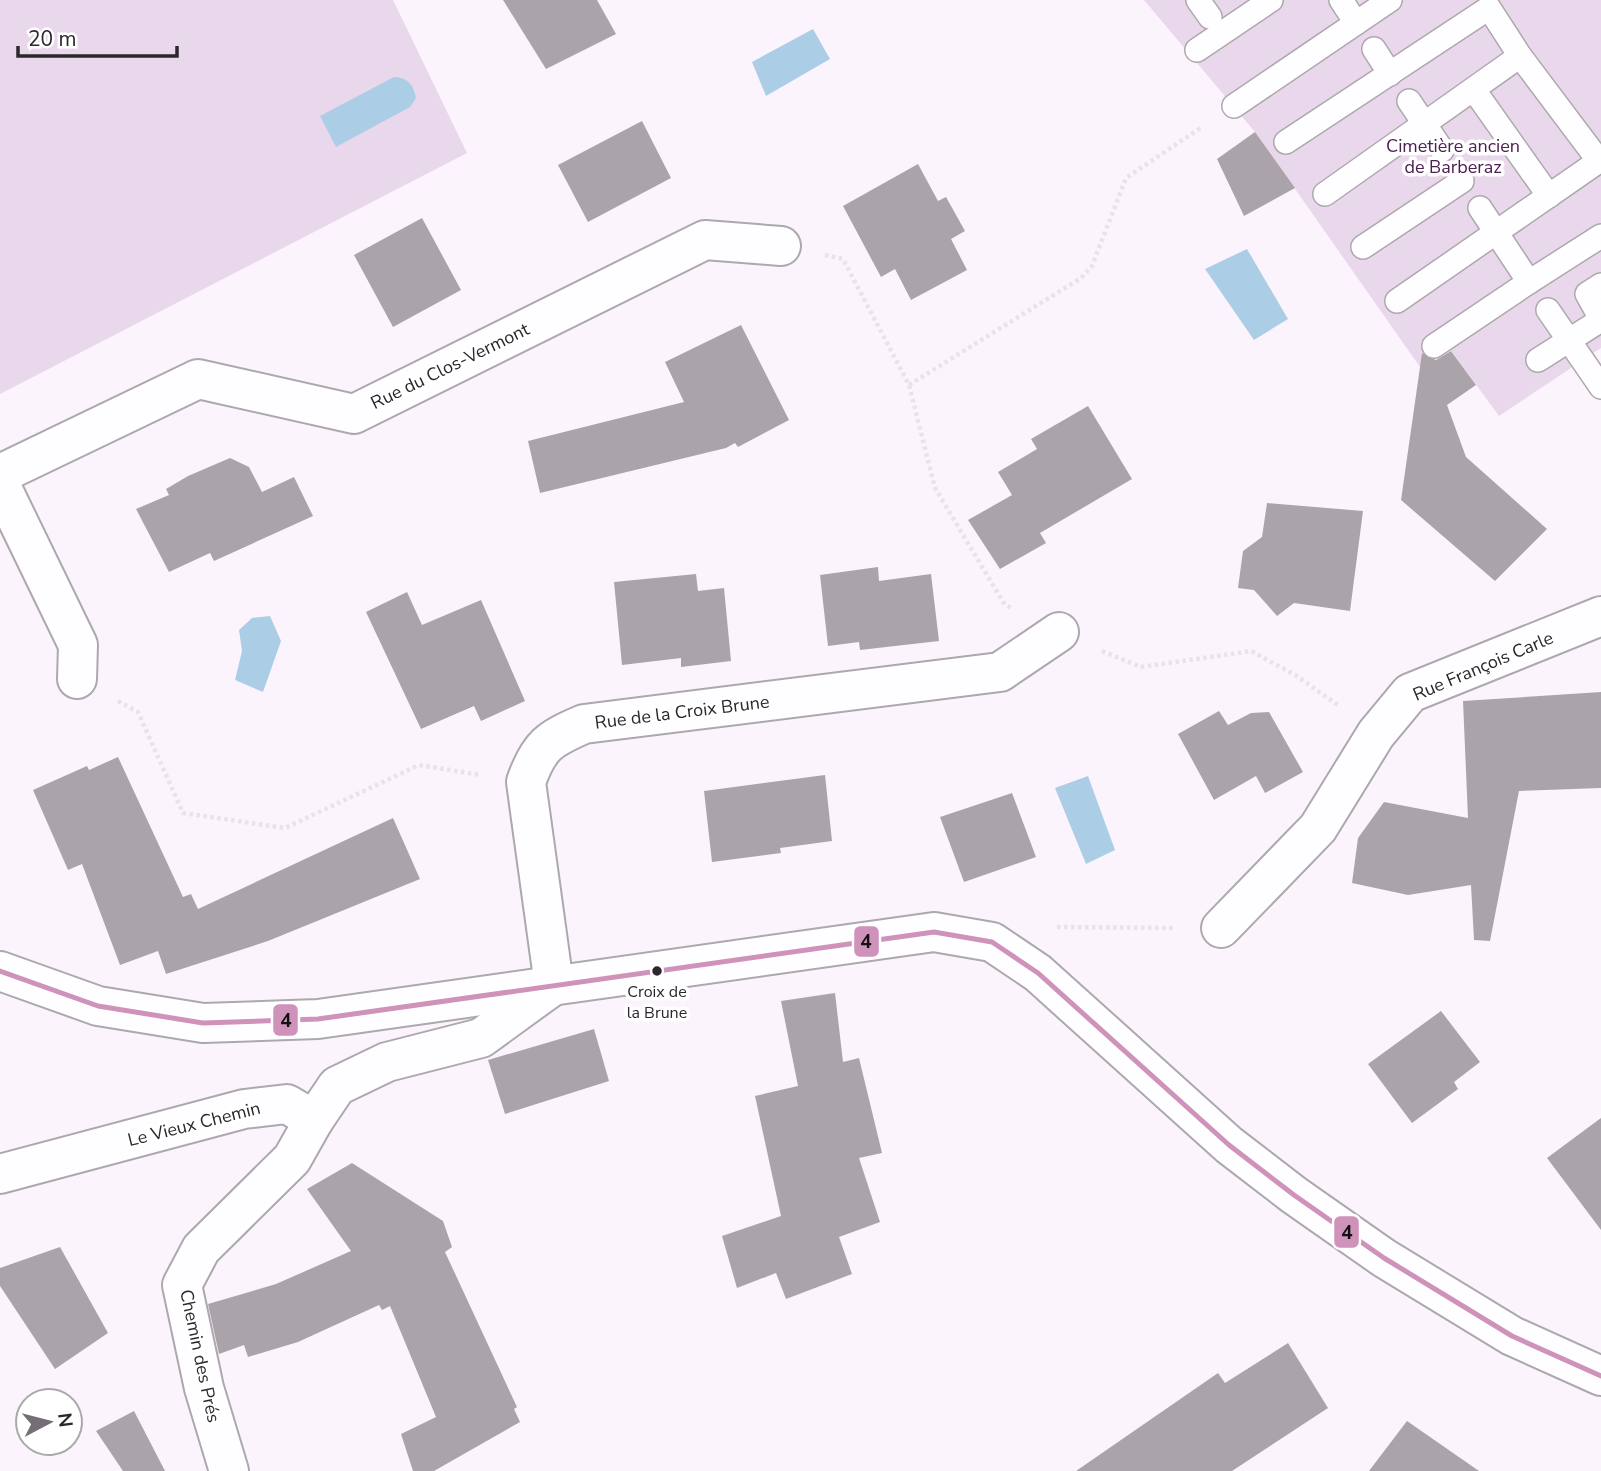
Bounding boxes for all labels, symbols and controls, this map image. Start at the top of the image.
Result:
scale bar [18,14,177,58]
text: 20 m [28,25,77,53]
park label: Cimetière ancien de Barberaz [1386,134,1520,179]
street label: Rue du Clos-Vermont [367,317,534,415]
street label: Rue François Carle [1409,626,1557,706]
street label: Rue de la Croix Brune [593,689,771,735]
line badge: 4 [853,925,880,958]
text: 4 [860,929,872,955]
marker: Croix de la Brune [650,964,664,978]
place label: Croix de la Brune [627,981,687,1024]
line badge: 4 [272,1003,299,1037]
text: 4 [280,1008,292,1034]
street label: Le Vieux Chemin [125,1096,263,1152]
line badge: 4 [1333,1215,1360,1249]
text: 4 [1341,1220,1353,1246]
street label: Chemin des Prés [174,1287,226,1425]
north arrow [14,1387,84,1457]
text: N [51,1411,79,1429]

